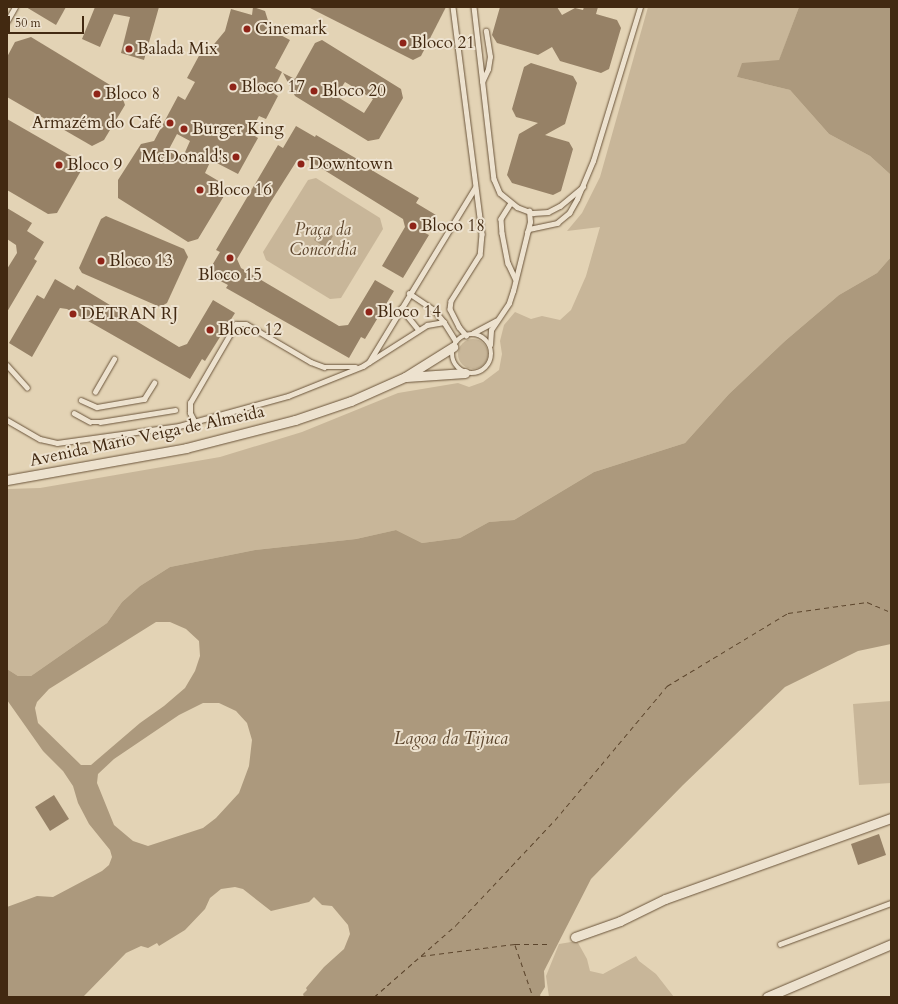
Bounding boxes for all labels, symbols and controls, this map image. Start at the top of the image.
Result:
scale bar [10,8,86,34]
text: 50 m [15,15,41,31]
place label: Cinemark [255,19,327,39]
marker: Cinemark [242,24,252,34]
place label: Bloco 21 [411,33,475,53]
marker: Bloco 21 [398,38,408,48]
place label: Balada Mix [137,39,218,59]
marker: Balada Mix [124,44,134,54]
place label: Bloco 17 [241,77,305,97]
place label: Bloco 20 [322,81,386,101]
marker: Bloco 17 [228,82,238,92]
place label: Bloco 8 [105,84,160,104]
marker: Bloco 20 [309,86,319,96]
marker: Bloco 8 [92,89,102,99]
place label: Armazém do Café [32,113,162,133]
marker: Armazém do Café [165,118,175,128]
place label: Burger King [192,119,284,139]
marker: Burger King [179,124,189,134]
place label: McDonald's [141,147,228,167]
marker: McDonald's [231,152,241,162]
place label: Downtown [309,154,393,174]
place label: Bloco 9 [67,155,122,175]
marker: Downtown [296,159,306,169]
marker: Bloco 9 [54,160,64,170]
place label: Bloco 16 [208,180,272,200]
marker: Bloco 16 [195,185,205,195]
place label: Bloco 18 [421,216,485,236]
park label: Praça da Concórdia [289,220,357,260]
marker: Bloco 18 [408,221,418,231]
place label: Bloco 13 [109,251,173,271]
marker: Bloco 15 [225,253,235,263]
marker: Bloco 13 [96,256,106,266]
place label: Bloco 15 [198,265,262,285]
place label: Bloco 14 [377,302,441,322]
place label: DETRAN RJ [81,304,178,324]
marker: Bloco 14 [364,307,374,317]
marker: DETRAN RJ [68,309,78,319]
place label: Bloco 12 [218,320,282,340]
marker: Bloco 12 [205,325,215,335]
street label: Avenida Mario Veiga de Almeida [28,401,266,471]
water label: Lagoa da Tijuca [394,728,508,750]

